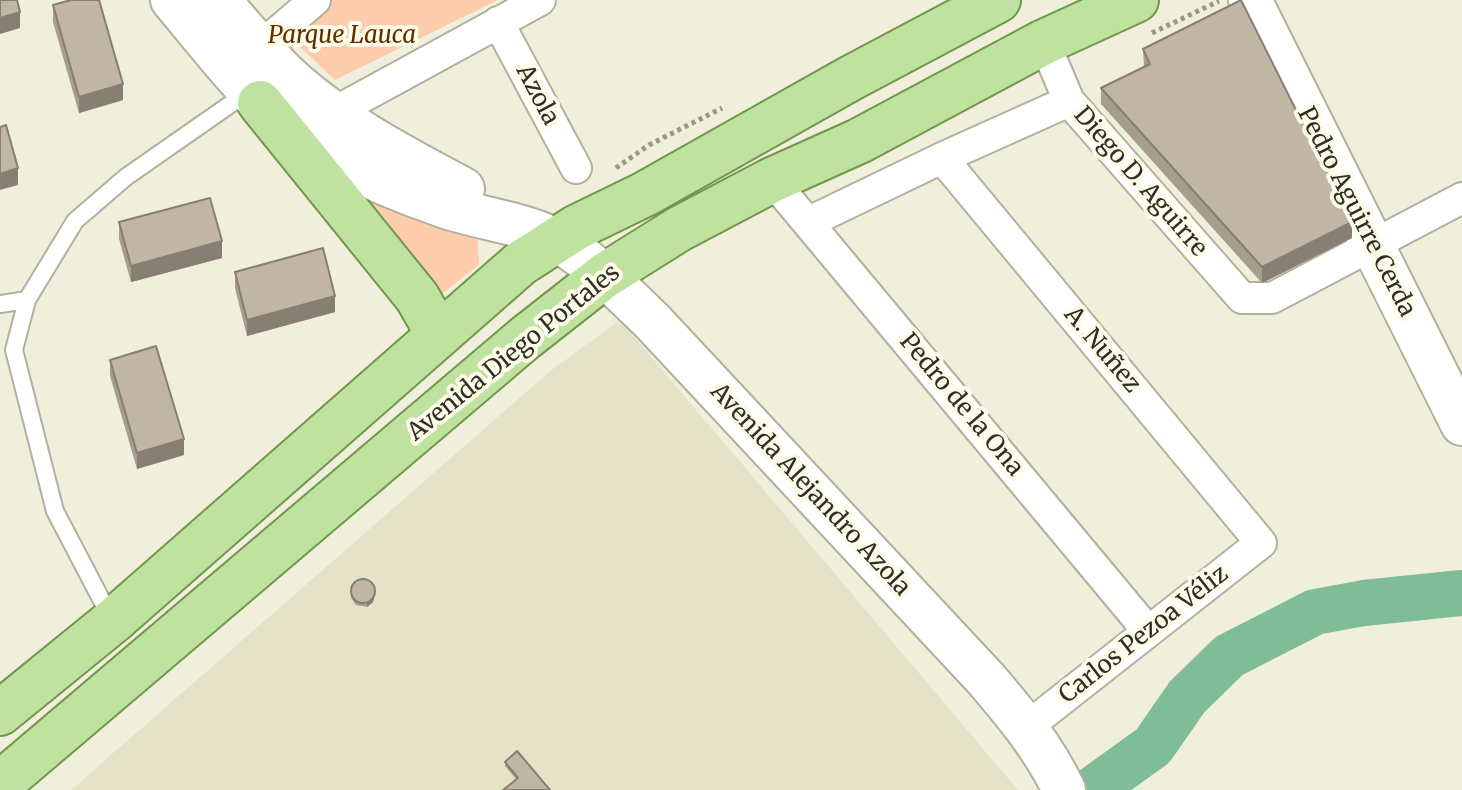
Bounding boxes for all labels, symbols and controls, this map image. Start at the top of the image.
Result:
park label: Parque Lauca [268,22,416,50]
street label: Azola [509,60,565,130]
street label: Diego D. Aguirre [1067,101,1213,263]
street label: Pedro Aguirre Cerda [1291,102,1421,322]
street label: Avenida Diego Portales [402,259,626,447]
street label: A. Nuñez [1058,301,1146,399]
street label: Pedro de la Ona [893,328,1029,482]
street label: Avenida Alejandro Azola [704,378,916,602]
street label: Carlos Pezoa Véliz [1054,560,1234,710]

